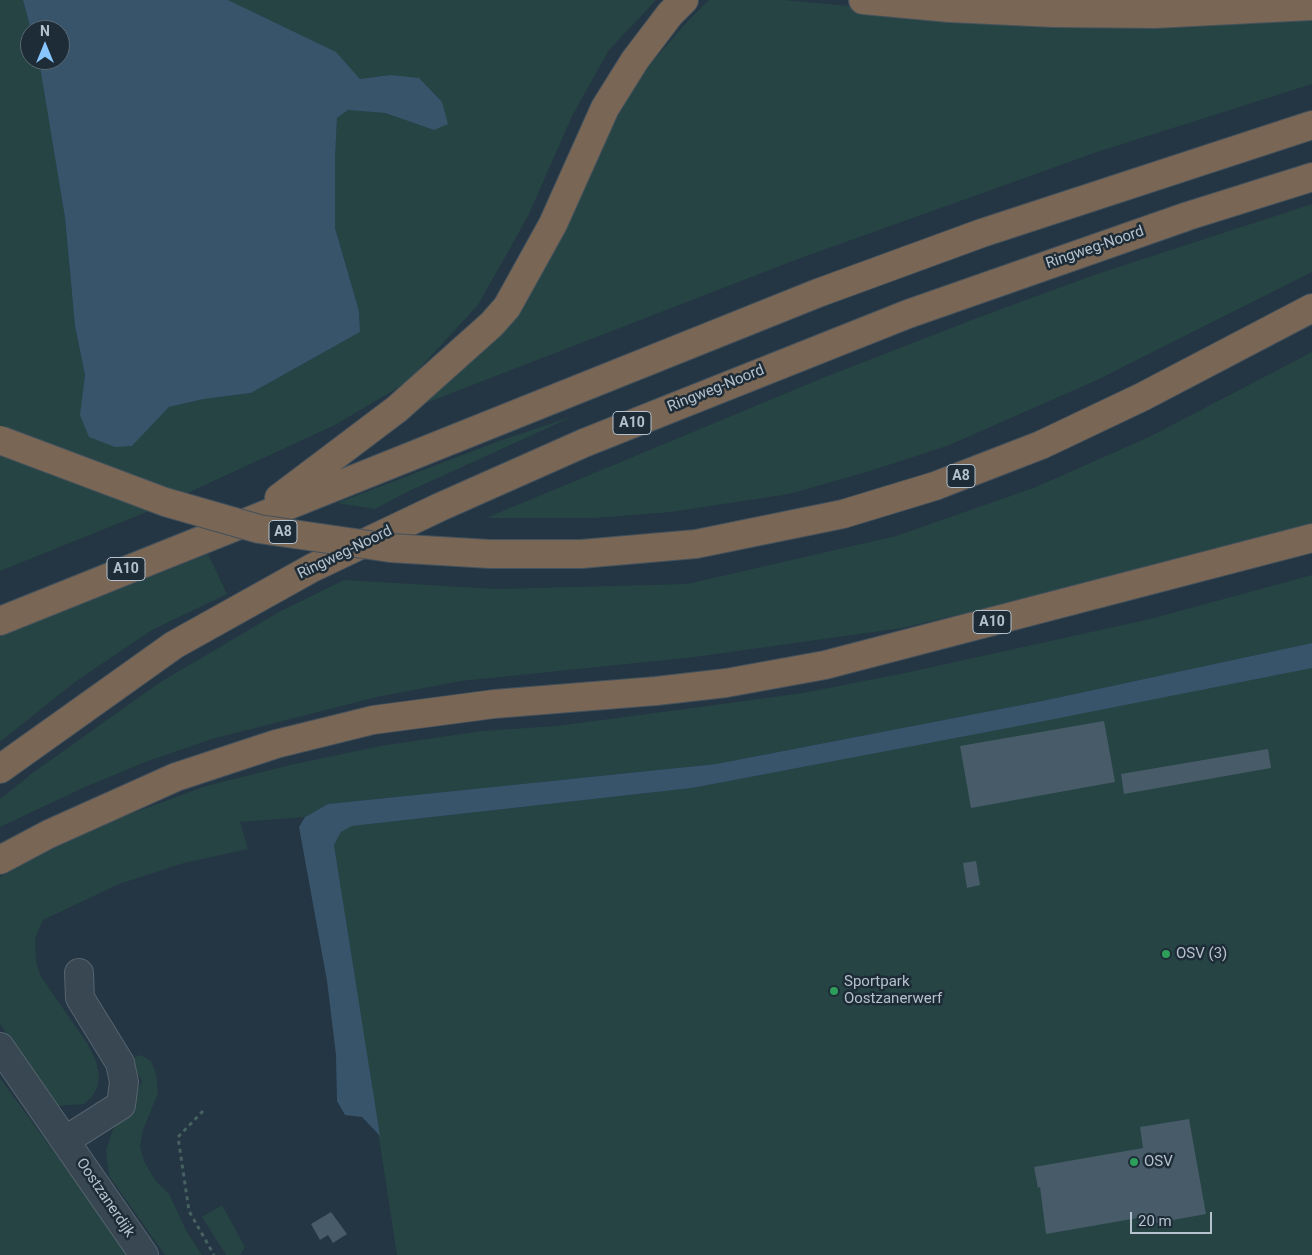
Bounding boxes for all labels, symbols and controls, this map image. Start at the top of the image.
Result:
north arrow [20,20,70,70]
text: N [40,23,50,39]
street label: Ringweg-Noord [1044,223,1146,273]
street label: Ringweg-Noord [665,361,767,417]
road number: A10 [613,412,651,434]
road number: A8 [947,464,975,488]
road number: A8 [269,520,297,544]
street label: Ringweg-Noord [295,522,395,584]
road number: A10 [107,558,145,580]
road number: A10 [973,610,1011,634]
place label: OSV (3) [1176,945,1227,963]
marker: OSV (3) [1160,948,1172,960]
place label: Sportpark Oostzanerwerf [844,973,942,1008]
marker: Sportpark Oostzanerwerf [828,985,840,997]
place label: OSV [1144,1153,1173,1171]
street label: Oostzanerdijk [72,1155,138,1241]
marker: OSV [1128,1156,1140,1168]
scale bar [1132,1202,1214,1234]
text: 20 m [1138,1212,1172,1230]

